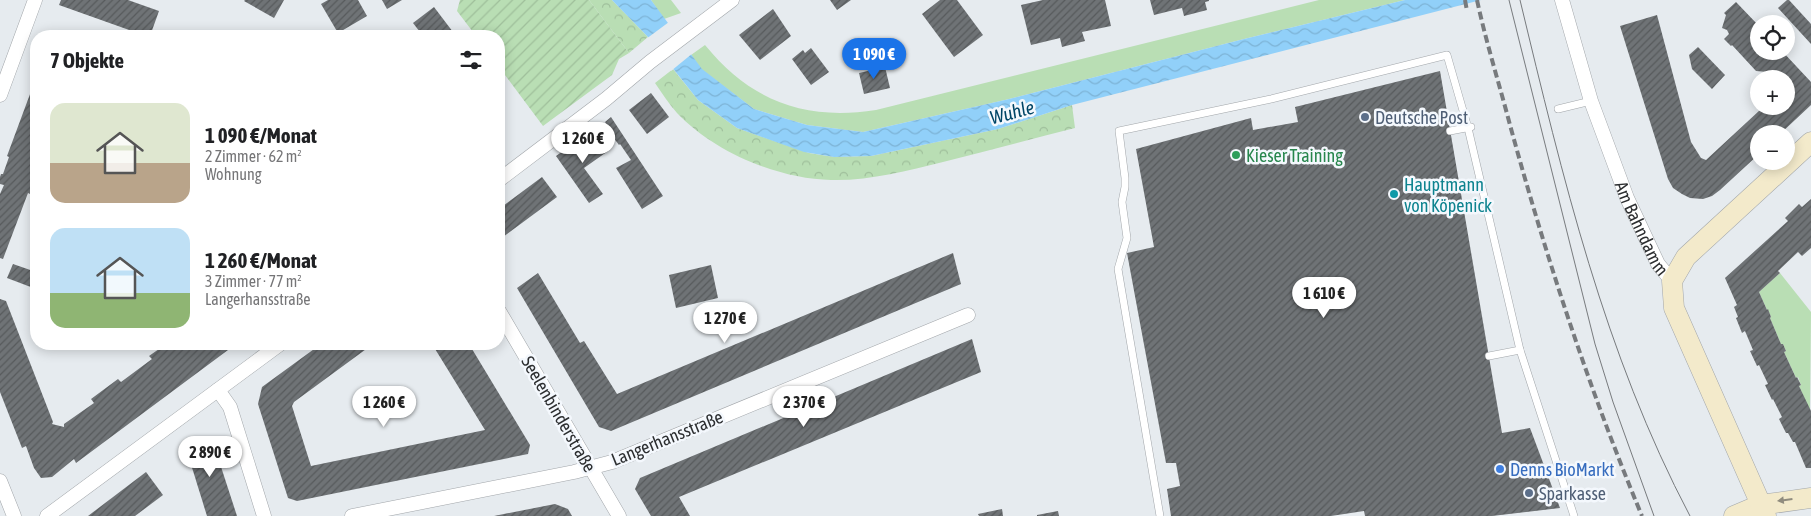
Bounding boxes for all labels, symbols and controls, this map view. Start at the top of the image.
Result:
map controls [1750,15,1795,170]
button: locate [1750,15,1795,60]
pin: 1 090 € [828,38,920,80]
text: 1 090 € [853,45,895,63]
icon: filters [457,46,485,74]
text: 7 Objekte [50,48,124,72]
button: + [1750,70,1795,115]
water label: Wuhle [987,96,1037,128]
place label: Deutsche Post [1375,107,1468,128]
marker: Deutsche Post [1359,111,1371,123]
pin: 1 260 € [537,121,629,164]
icon: home [90,123,150,183]
text: 1 090 €/Monat [205,123,317,147]
button: − [1750,125,1795,170]
text: 1 260 € [562,129,604,147]
place label: Kieser Training [1246,145,1343,166]
text: 2 Zimmer · 62 m² [205,147,302,165]
marker: Kieser Training [1230,149,1242,161]
text: Wohnung [205,165,262,183]
place label: Hauptmann von Köpenick [1404,174,1492,216]
street label: Am Bahndamm [1611,178,1673,279]
marker: Hauptmann von Köpenick [1388,188,1400,200]
icon: home [90,248,150,308]
text: 1 260 €/Monat [205,248,317,272]
text: 3 Zimmer · 77 m² [205,272,302,290]
pin: 1 610 € [1278,276,1370,319]
text: 1 610 € [1303,284,1345,302]
text: Langerhansstraße [205,290,310,308]
pin: 1 270 € [679,302,771,344]
text: 1 270 € [704,309,746,327]
street label: Seelenbinderstraße [517,352,601,476]
pin: 1 260 € [338,386,430,428]
pin: 2 370 € [758,386,850,428]
text: 1 260 € [363,393,405,411]
text: 2 370 € [783,393,825,411]
street label: Langerhansstraße [608,406,726,470]
pin: 2 890 € [164,436,256,478]
text: 2 890 € [189,443,231,461]
place label: Denns BioMarkt [1510,459,1615,480]
marker: Denns BioMarkt [1494,463,1506,475]
place label: Sparkasse [1539,483,1606,504]
marker: Sparkasse [1523,487,1535,499]
one-way arrow [1777,496,1793,504]

